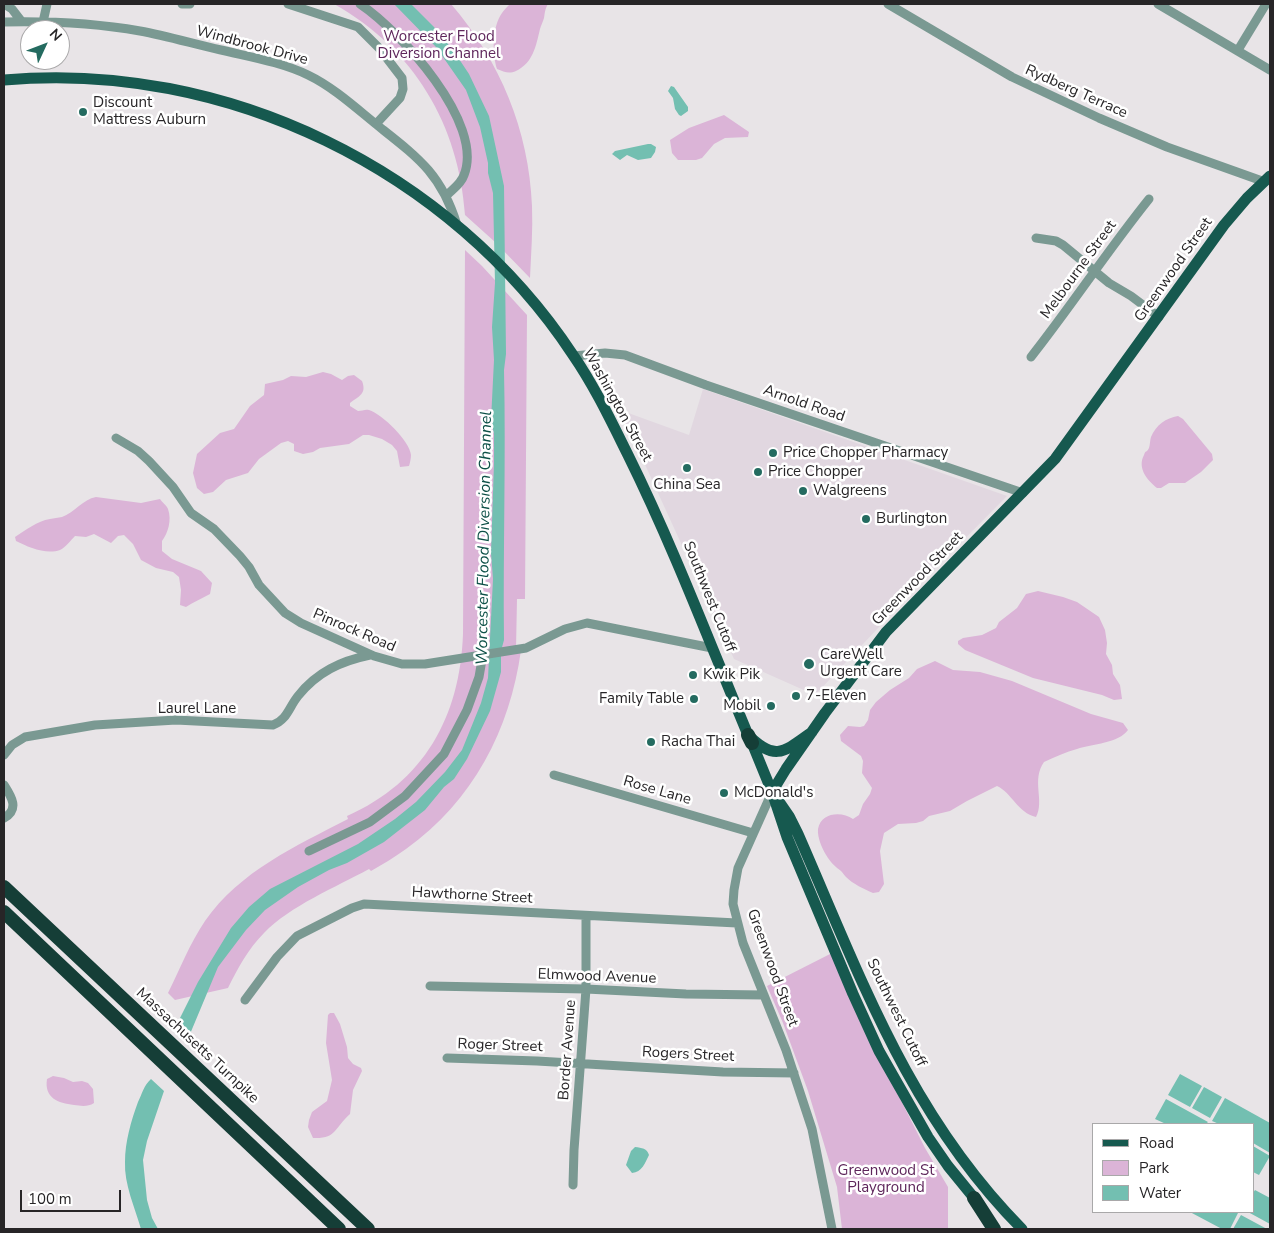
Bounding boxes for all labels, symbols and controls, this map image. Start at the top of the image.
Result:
north arrow [20,20,70,70]
street label: Windbrook Drive [194,22,310,70]
text: N [45,25,66,45]
park label: Worcester Flood Diversion Channel [378,28,500,63]
street label: Rydberg Terrace [1022,61,1130,123]
place label: Discount Mattress Auburn [93,94,206,129]
marker: Discount Mattress Auburn [77,106,89,118]
street label: Greenwood Street [1131,214,1217,326]
street label: Melbourne Street [1037,217,1121,323]
street label: Washington Street [578,345,656,465]
street label: Arnold Road [761,382,847,426]
water label: Worcester Flood Diversion Channel [473,411,497,665]
place label: Price Chopper Pharmacy [783,444,948,462]
marker: Price Chopper Pharmacy [767,447,779,459]
marker: China Sea [681,462,693,474]
place label: Price Chopper [768,463,863,481]
marker: Price Chopper [752,466,764,478]
place label: China Sea [653,476,721,494]
place label: Walgreens [813,482,887,500]
marker: Walgreens [797,485,809,497]
place label: Burlington [876,510,947,528]
marker: Burlington [860,513,872,525]
street label: Greenwood Street [869,528,967,630]
street label: Southwest Cutoff [679,539,739,655]
street label: Pinrock Road [310,605,398,657]
place label: CareWell Urgent Care [820,646,902,681]
marker: CareWell Urgent Care [802,657,816,671]
place label: Kwik Pik [703,666,760,684]
marker: Kwik Pik [687,669,699,681]
place label: 7-Eleven [806,687,866,705]
place label: Family Table [599,690,684,708]
marker: 7-Eleven [790,690,802,702]
marker: Family Table [688,693,700,705]
place label: Mobil [723,697,761,715]
street label: Laurel Lane [158,700,236,718]
marker: Mobil [765,700,777,712]
place label: Racha Thai [661,733,735,751]
marker: Racha Thai [645,736,657,748]
street label: Rose Lane [621,773,693,809]
place label: McDonald's [734,784,813,802]
marker: McDonald's [718,787,730,799]
street label: Hawthorne Street [411,884,533,908]
street label: Greenwood Street [742,907,802,1029]
street label: Southwest Cutoff [862,956,930,1070]
street label: Elmwood Avenue [537,966,657,988]
street label: Massachusetts Turnpike [132,984,262,1108]
street label: Border Avenue [556,999,580,1101]
street label: Roger Street [457,1036,543,1056]
street label: Rogers Street [641,1044,735,1066]
legend [1092,1123,1254,1213]
text: Road [1139,1133,1174,1153]
text: Park [1139,1158,1169,1178]
park label: Greenwood St Playground [838,1162,934,1197]
scale bar [22,1180,124,1212]
text: Water [1139,1183,1181,1203]
text: 100 m [28,1189,72,1209]

